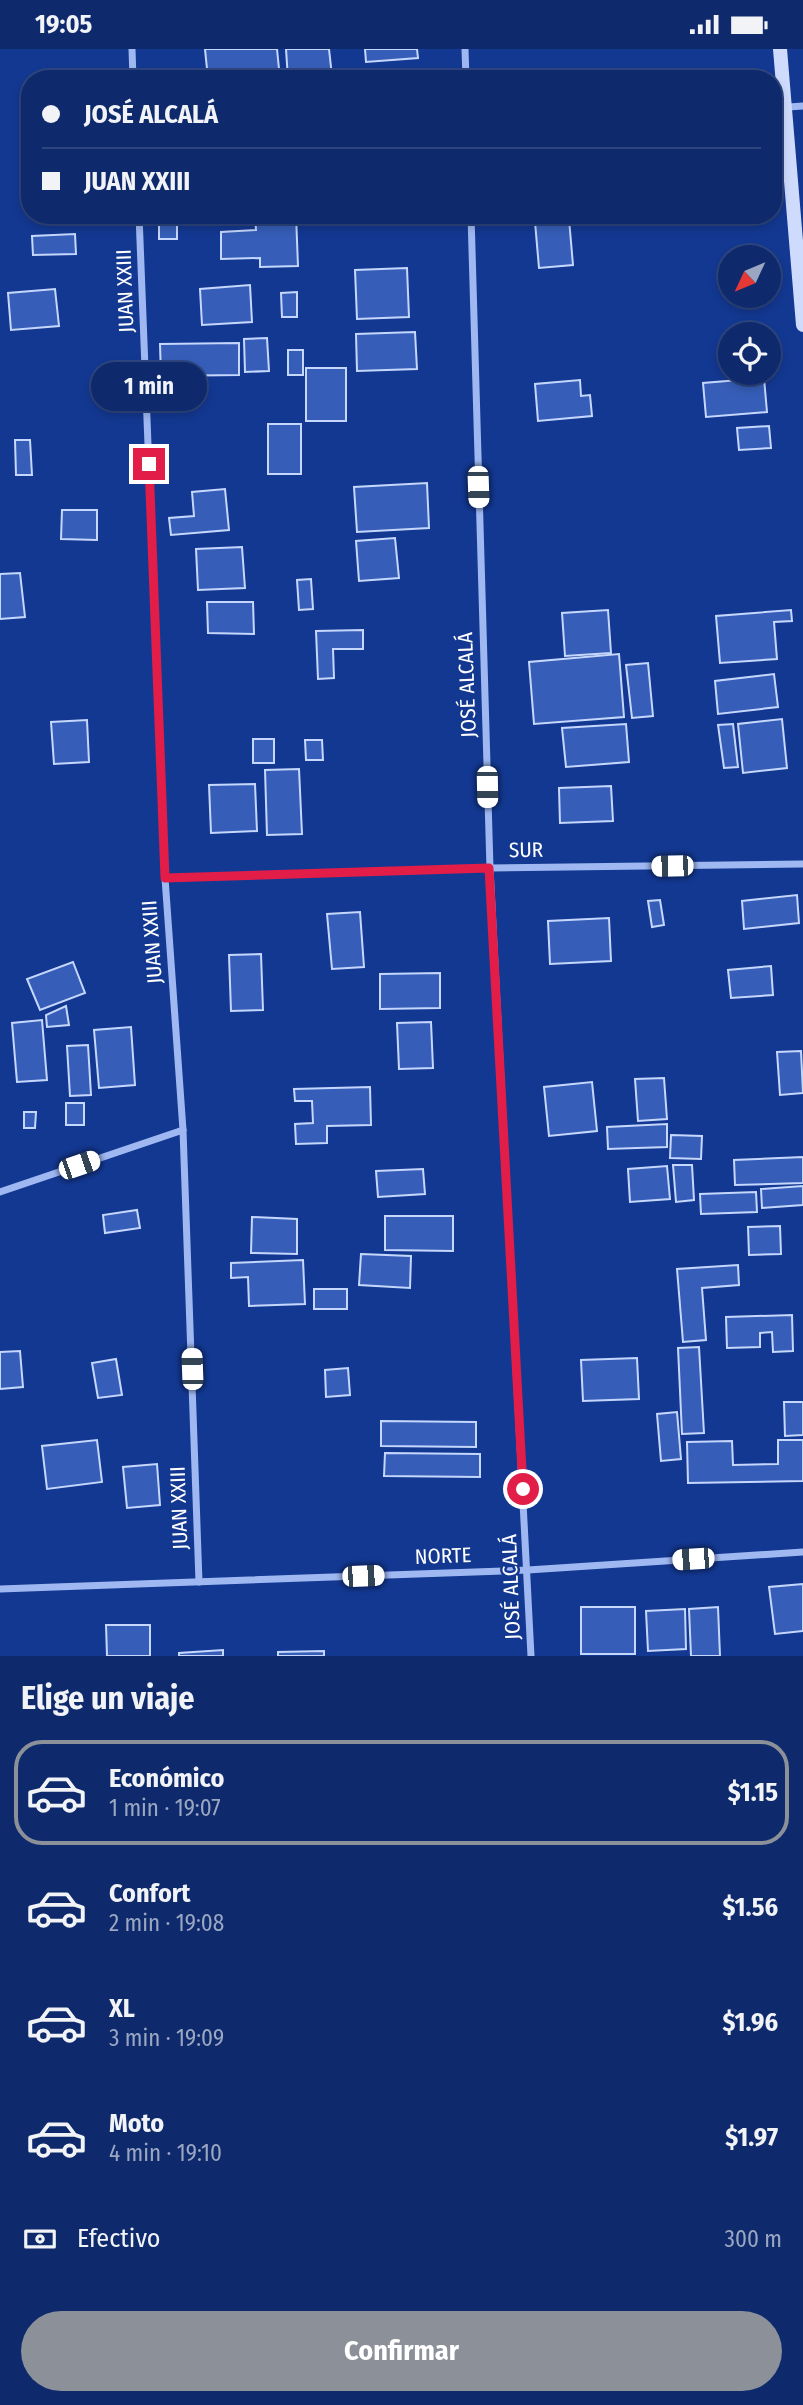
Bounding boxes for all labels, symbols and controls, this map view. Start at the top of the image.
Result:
text: 19:05 [35,9,92,40]
text: JOSÉ ALCALÁ [84,99,218,130]
text: JUAN XXIII [84,166,190,197]
north arrow [718,245,780,308]
map controls [718,245,781,385]
street label: JUAN XXIII [111,249,139,333]
button: locate [718,322,781,385]
callout: 1 min [91,363,207,411]
text: 1 min [124,372,174,400]
route end [133,448,165,480]
car [467,466,490,508]
street label: JOSÉ ALCALÁ [452,632,482,738]
car [477,766,498,808]
street label: SUR [509,837,544,863]
car [651,855,694,877]
street label: JUAN XXIII [136,899,168,985]
car [56,1148,103,1182]
car [181,1348,204,1390]
street label: JUAN XXIII [165,1466,193,1550]
route start [507,1473,539,1505]
street label: JOSÉ ALCALÁ [496,1534,526,1640]
street label: NORTE [414,1542,472,1570]
car [672,1547,715,1571]
car [342,1565,385,1587]
text: Elige un viaje [21,1679,194,1717]
icon: car [25,1761,88,1824]
text: Económico [109,1763,224,1794]
text: $1.15 [728,1777,778,1808]
text: 1 min · 19:07 [109,1794,221,1822]
icon: car [25,1876,88,1939]
text: Confort [109,1878,190,1909]
text: $1.56 [722,1892,778,1923]
text: 2 min · 19:08 [109,1909,224,1937]
icon: car [25,1991,88,2054]
text: XL [109,1993,135,2024]
text: $1.96 [723,2007,778,2038]
text: 3 min · 19:09 [109,2024,224,2052]
icon: car [25,2106,88,2169]
text: Moto [109,2108,164,2139]
text: $1.97 [725,2122,778,2153]
text: 4 min · 19:10 [109,2139,222,2167]
icon: cash [21,2220,59,2258]
text: Efectivo [77,2223,161,2254]
text: 300 m [725,2225,782,2253]
button: Confirmar [21,2311,782,2391]

